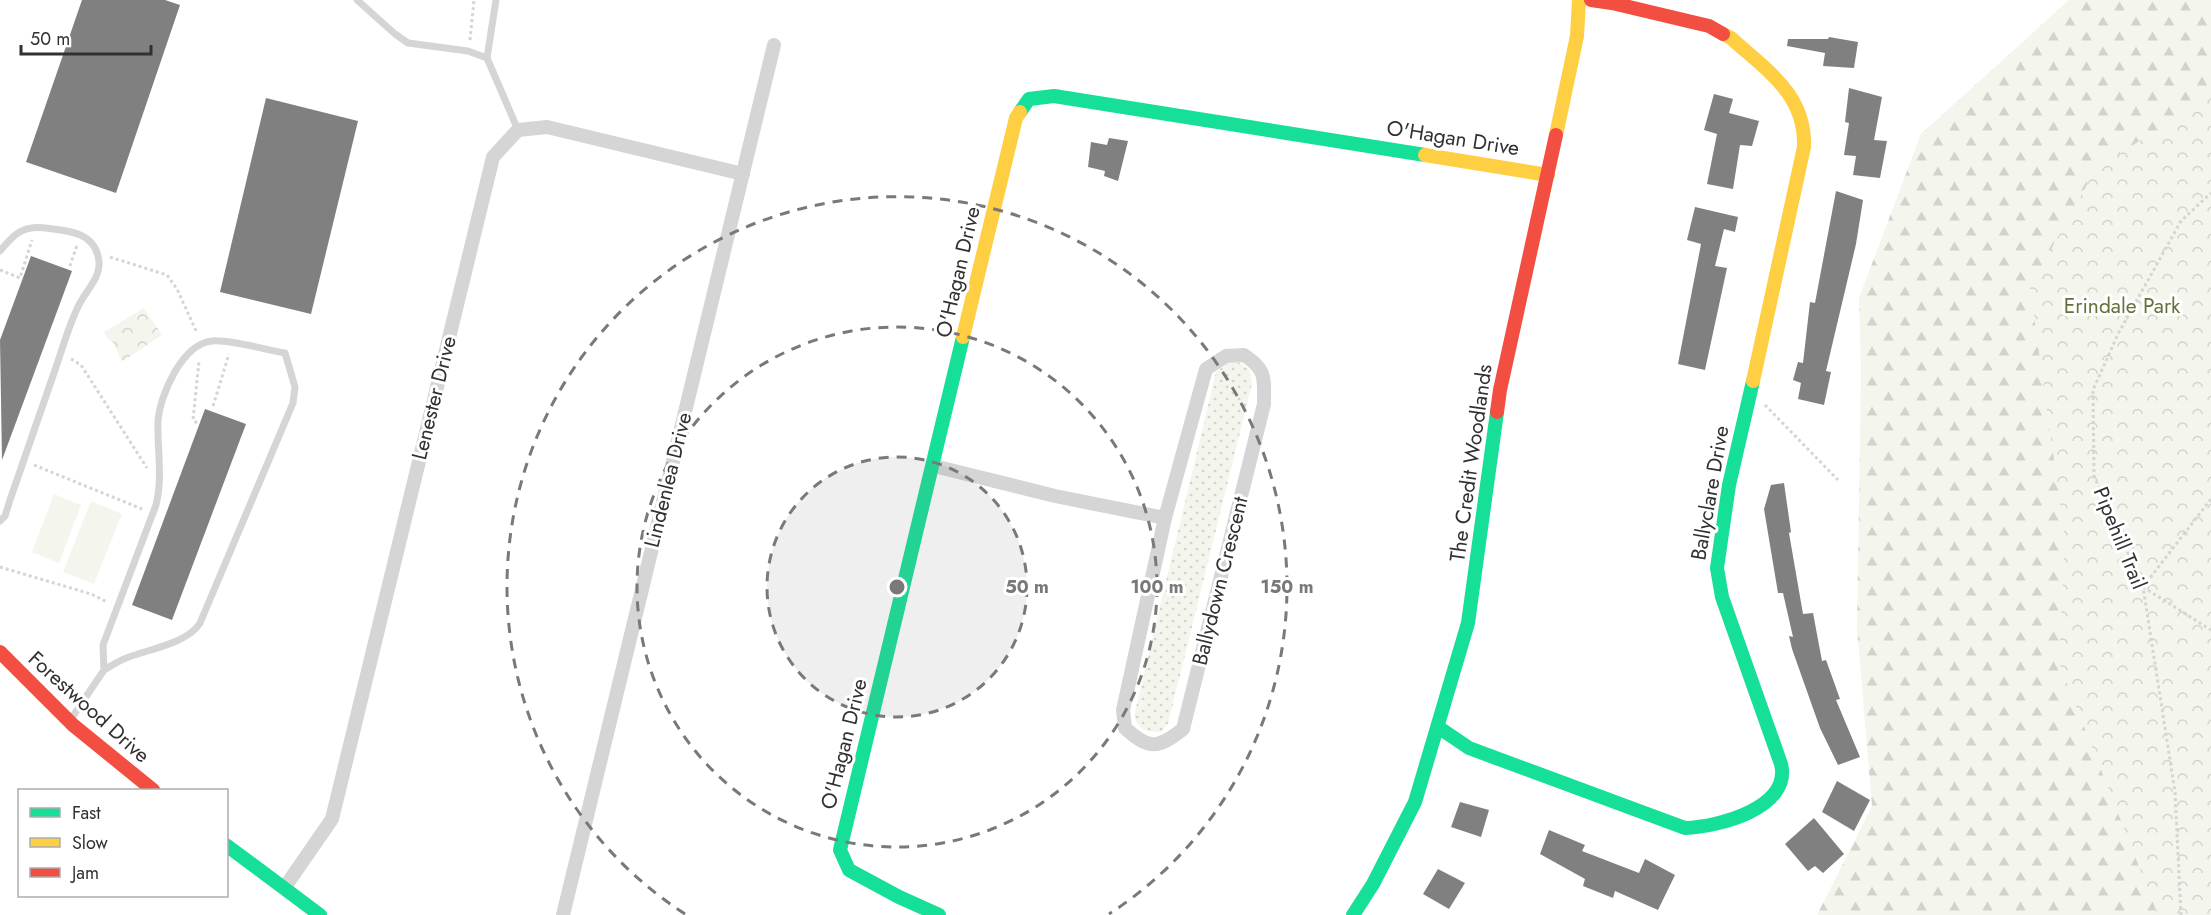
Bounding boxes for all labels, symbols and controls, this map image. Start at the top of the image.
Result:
scale bar [21,18,152,56]
text: 50 m [30,26,70,52]
street label: O'Hagan Drive [1385,113,1522,163]
street label: O'Hagan Drive [928,203,988,341]
park label: Erindale Park [2064,291,2181,321]
street label: Lenester Drive [404,333,464,463]
street label: The Credit Woodlands [1442,362,1500,564]
street label: Lindenlea Drive [637,409,699,551]
street label: Ballyclare Drive [1683,423,1737,563]
street label: Pipehill Trail [2086,482,2154,594]
street label: Ballydown Crescent [1185,493,1255,669]
text: 50 m [1005,574,1049,600]
text: 100 m [1130,574,1184,600]
text: 150 m [1261,574,1313,600]
centre of rings [887,577,907,597]
street label: Forestwood Drive [22,644,157,770]
street label: O'Hagan Drive [813,675,875,813]
legend [18,789,228,897]
text: Fast [72,800,101,826]
text: Slow [72,830,109,856]
text: Jam [70,860,99,886]

